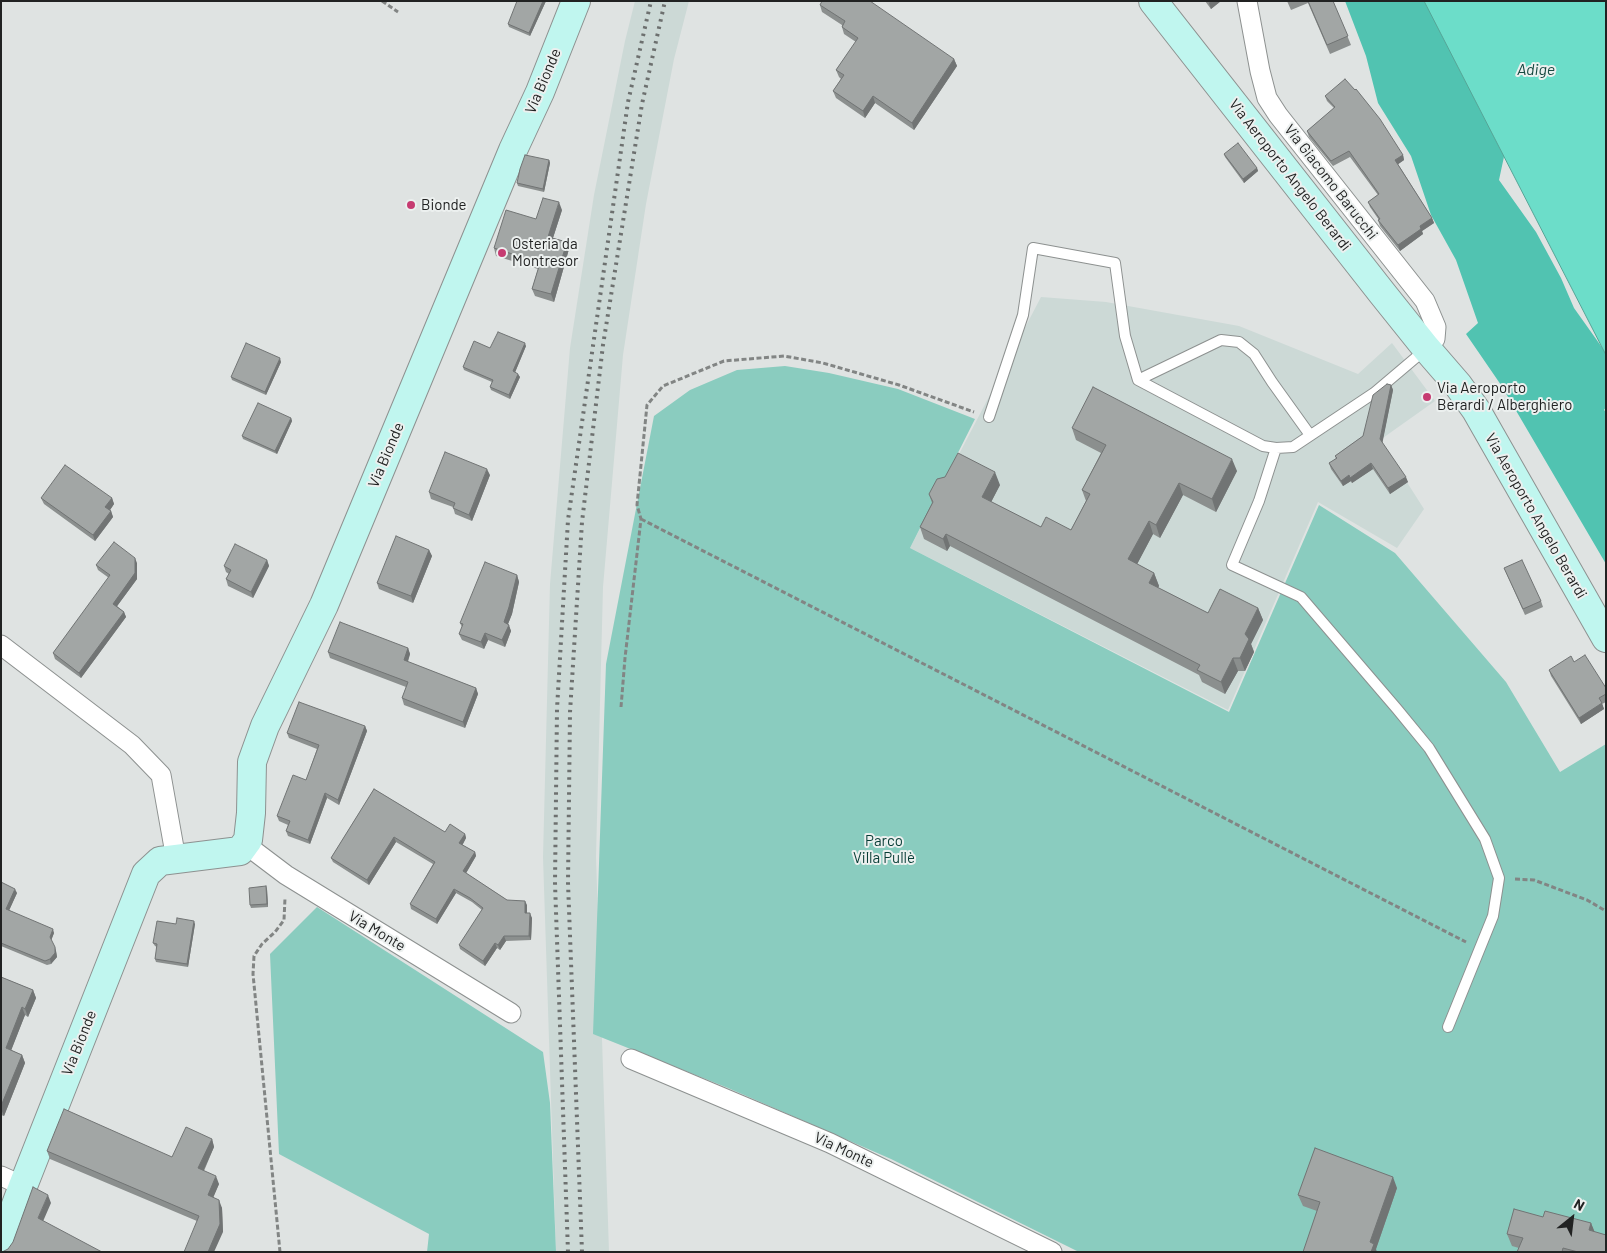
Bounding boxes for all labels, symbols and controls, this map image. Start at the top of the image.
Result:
street label: Via Bionde [521,46,565,116]
water label: Adige [1517,60,1555,80]
street label: Via Aeroporto Angelo Berardi [1225,95,1355,255]
street label: Via Giacomo Barucchi [1280,121,1382,243]
place label: Bionde [421,196,467,214]
marker: Bionde [405,199,417,211]
place label: Osteria da Montresor [512,235,579,270]
marker: Osteria da Montresor [496,247,508,259]
place label: Via Aeroporto Berardi / Alberghiero [1437,379,1572,414]
marker: Via Aeroporto Berardi / Alberghiero [1421,391,1433,403]
street label: Via Bionde [364,420,408,490]
street label: Via Aeroporto Angelo Berardi [1481,430,1591,602]
park label: Parco Villa Pullè [853,832,915,867]
street label: Via Monte [345,907,409,955]
street label: Via Bionde [58,1008,100,1078]
street label: Via Monte [811,1128,877,1172]
north arrow [1547,1193,1597,1243]
text: N [1571,1195,1588,1214]

